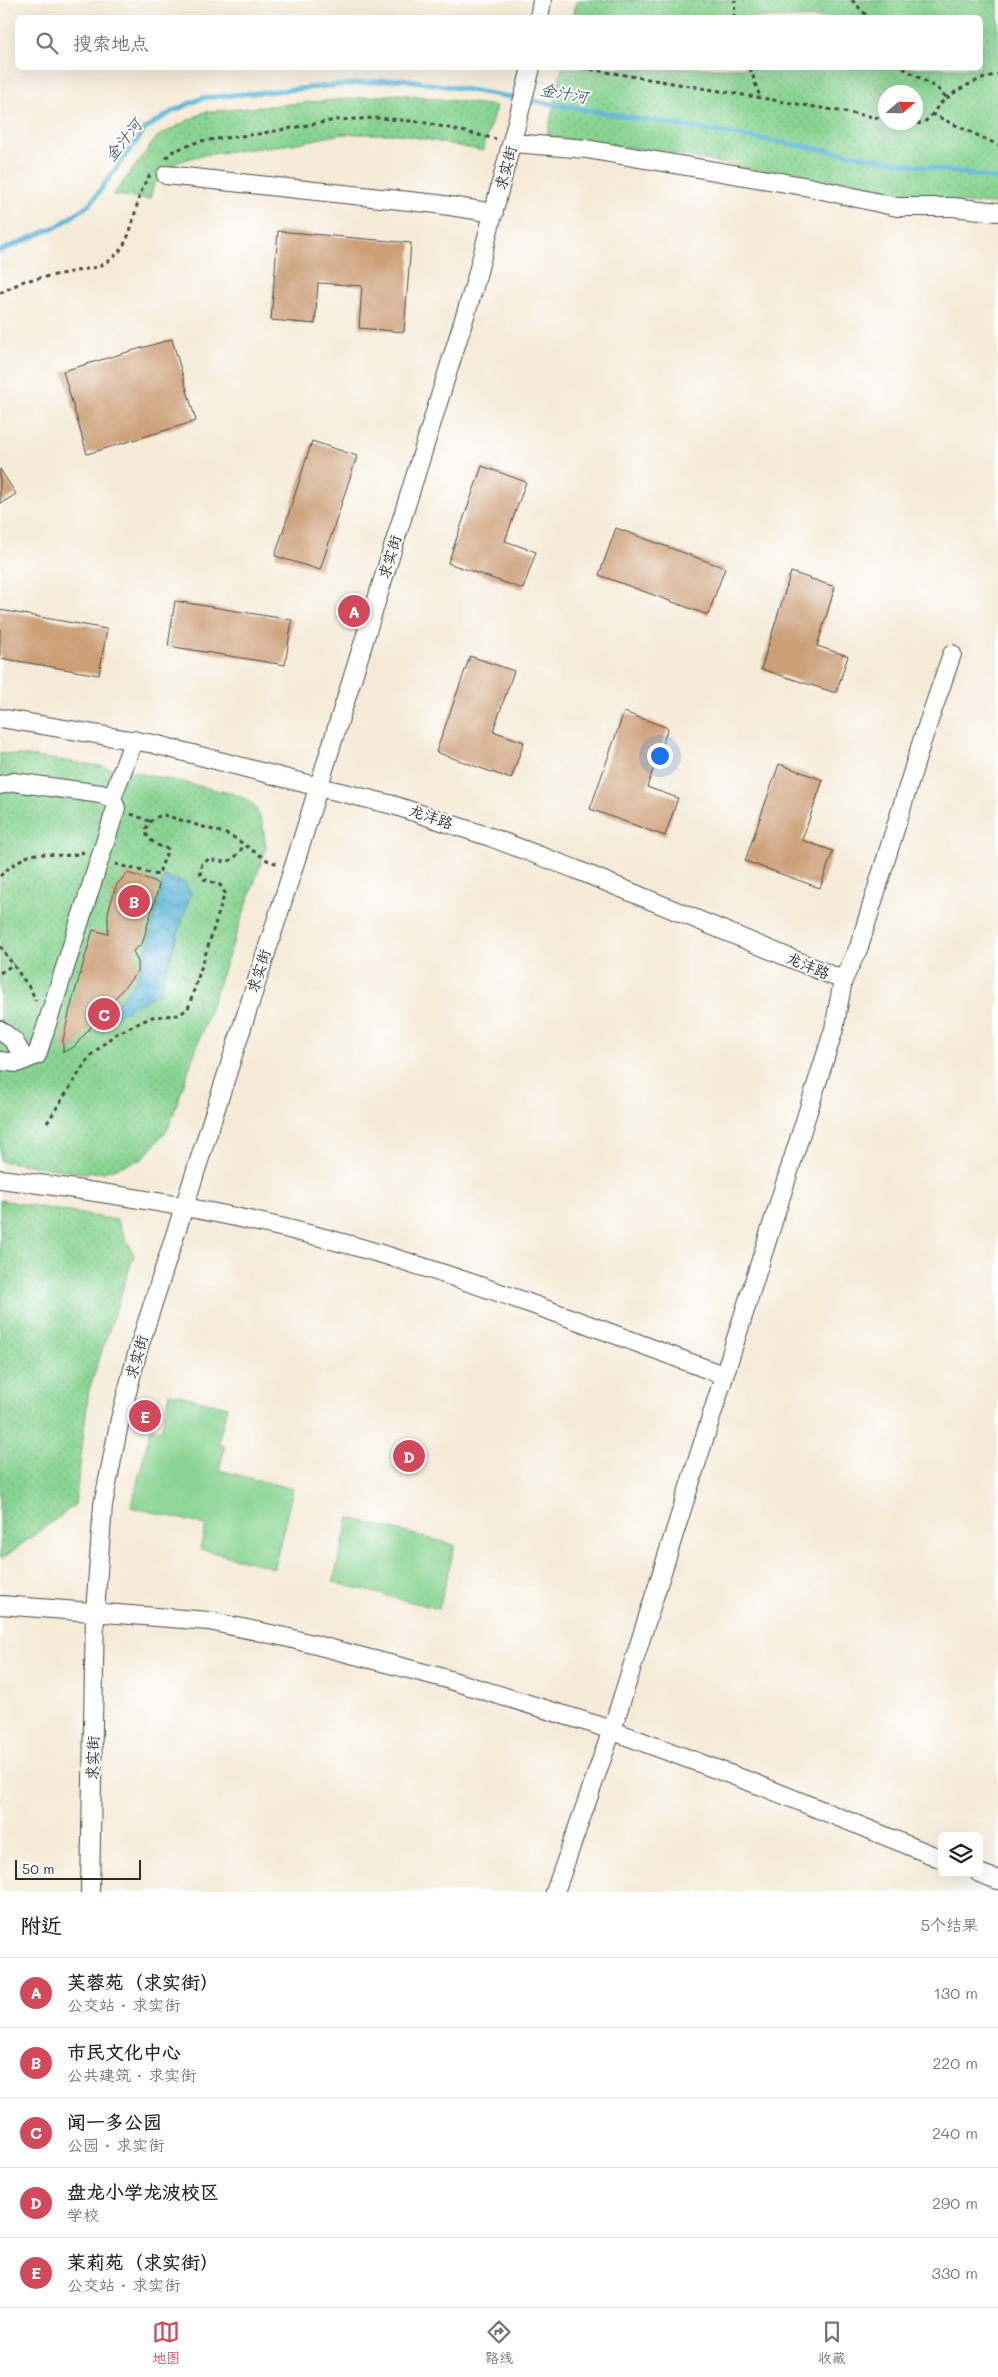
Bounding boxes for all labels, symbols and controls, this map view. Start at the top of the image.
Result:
search box [15,15,983,70]
icon: search [33,29,61,57]
text: 搜索地点 [73,30,149,55]
water label: 金汁河 [539,78,592,108]
north arrow [878,85,923,130]
water label: 金汁河 [99,112,148,165]
street label: 求实街 [490,143,521,192]
street label: 求实街 [373,532,405,581]
pin: A [338,592,370,630]
your location [647,743,673,769]
street label: 龙沣路 [407,799,456,833]
pin: B [118,882,150,920]
street label: 求实街 [242,946,275,995]
street label: 龙沣路 [784,947,833,983]
pin: C [88,995,120,1033]
street label: 求实街 [120,1332,152,1381]
pin: E [129,1397,161,1435]
pin: D [393,1437,425,1475]
street label: 求实街 [82,1735,102,1781]
map controls [938,1832,983,1877]
button: layers [938,1832,983,1877]
scale bar [15,1857,141,1880]
text: 50 m [22,1859,54,1878]
text: 附近 [20,1911,62,1938]
text: 5个结果 [921,1914,978,1935]
text: 芙蓉苑（求实街） [67,1969,219,1994]
text: A [30,1982,42,2003]
text: 130 m [934,1982,978,2003]
text: 公交站 · 求实街 [67,1994,180,2015]
text: 市民文化中心 [67,2039,181,2064]
text: B [31,2052,41,2073]
text: 220 m [932,2052,978,2073]
text: 公共建筑 · 求实街 [67,2064,196,2085]
text: 闻一多公园 [67,2109,162,2134]
text: C [30,2122,42,2143]
text: 240 m [932,2122,978,2143]
text: 公园 · 求实街 [67,2134,164,2155]
text: 盘龙小学龙波校区 [67,2179,219,2204]
text: D [30,2192,42,2213]
text: 290 m [932,2192,978,2213]
text: 学校 [67,2204,99,2225]
text: 茉莉苑（求实街） [67,2249,219,2274]
text: E [31,2262,41,2283]
text: 330 m [932,2262,978,2283]
text: 公交站 · 求实街 [67,2274,180,2295]
tab: 地图 [152,2318,180,2367]
tab: 路线 [485,2318,513,2367]
tab: 收藏 [818,2318,846,2367]

